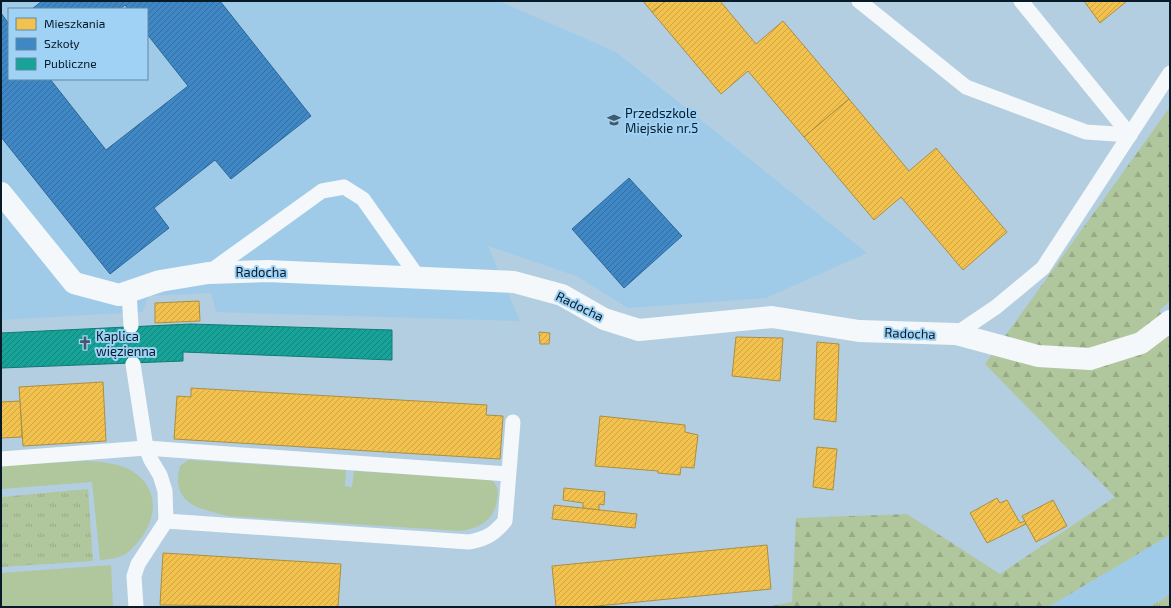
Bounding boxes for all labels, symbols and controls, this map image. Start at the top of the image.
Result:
legend [8,8,148,80]
text: Mieszkania [44,16,105,30]
text: Szkoły [44,36,80,50]
text: Publiczne [44,56,97,70]
place label: Przedszkole Miejskie nr.5 [625,105,698,136]
school or university icon: Przedszkole Miejskie nr.5 [606,112,622,128]
street label: Radocha [235,264,287,280]
street label: Radocha [554,288,606,324]
street label: Radocha [884,324,936,342]
place label: Kaplica więzienna [96,328,156,359]
church icon: Kaplica więzienna [77,335,93,351]

